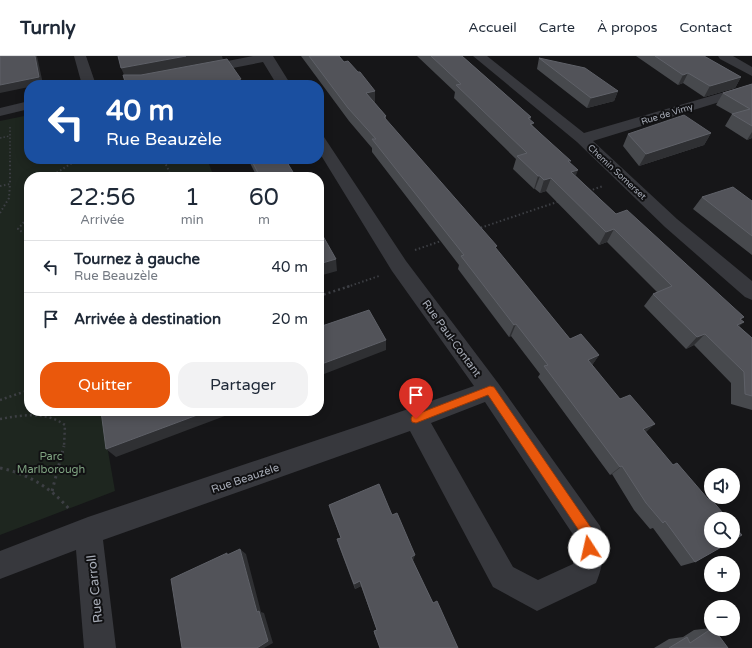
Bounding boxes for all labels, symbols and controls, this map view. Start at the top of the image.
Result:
text: Turnly [20,17,76,39]
text: Accueil [468,19,517,36]
text: Carte [539,19,575,36]
text: À propos [597,19,658,36]
text: Contact [680,19,732,36]
text: 40 m [106,94,174,128]
icon: left [40,96,92,148]
street label: Rue de Vimy [640,101,695,128]
text: Rue Beauzèle [106,128,222,150]
street label: Chemin Somerset [585,142,649,203]
text: 22:56 [69,183,136,212]
text: 1 [185,183,200,212]
text: 60 [249,183,279,212]
text: Arrivée [80,212,124,228]
text: min [181,212,204,228]
text: m [258,212,270,228]
text: Tournez à gauche [74,250,200,268]
icon: left [40,256,62,278]
text: 40 m [271,258,308,276]
text: Rue Beauzèle [74,268,158,284]
street label: Rue Paul-Contant [419,297,484,379]
icon: arrive [40,308,62,330]
text: Arrivée à destination [74,310,221,328]
text: 20 m [271,310,308,328]
button: Quitter [40,362,170,408]
button: Partager [178,362,308,408]
pin [399,378,433,419]
icon: arrive [405,384,427,406]
park label: Parc Marlborough [17,450,85,476]
street label: Rue Beauzèle [210,461,281,496]
map controls [704,468,740,636]
button: sound [704,468,740,504]
button: search [704,512,740,548]
position arrow [568,527,610,569]
street label: Rue Carroll [83,554,107,624]
button: + [704,556,740,592]
button: − [704,600,740,636]

